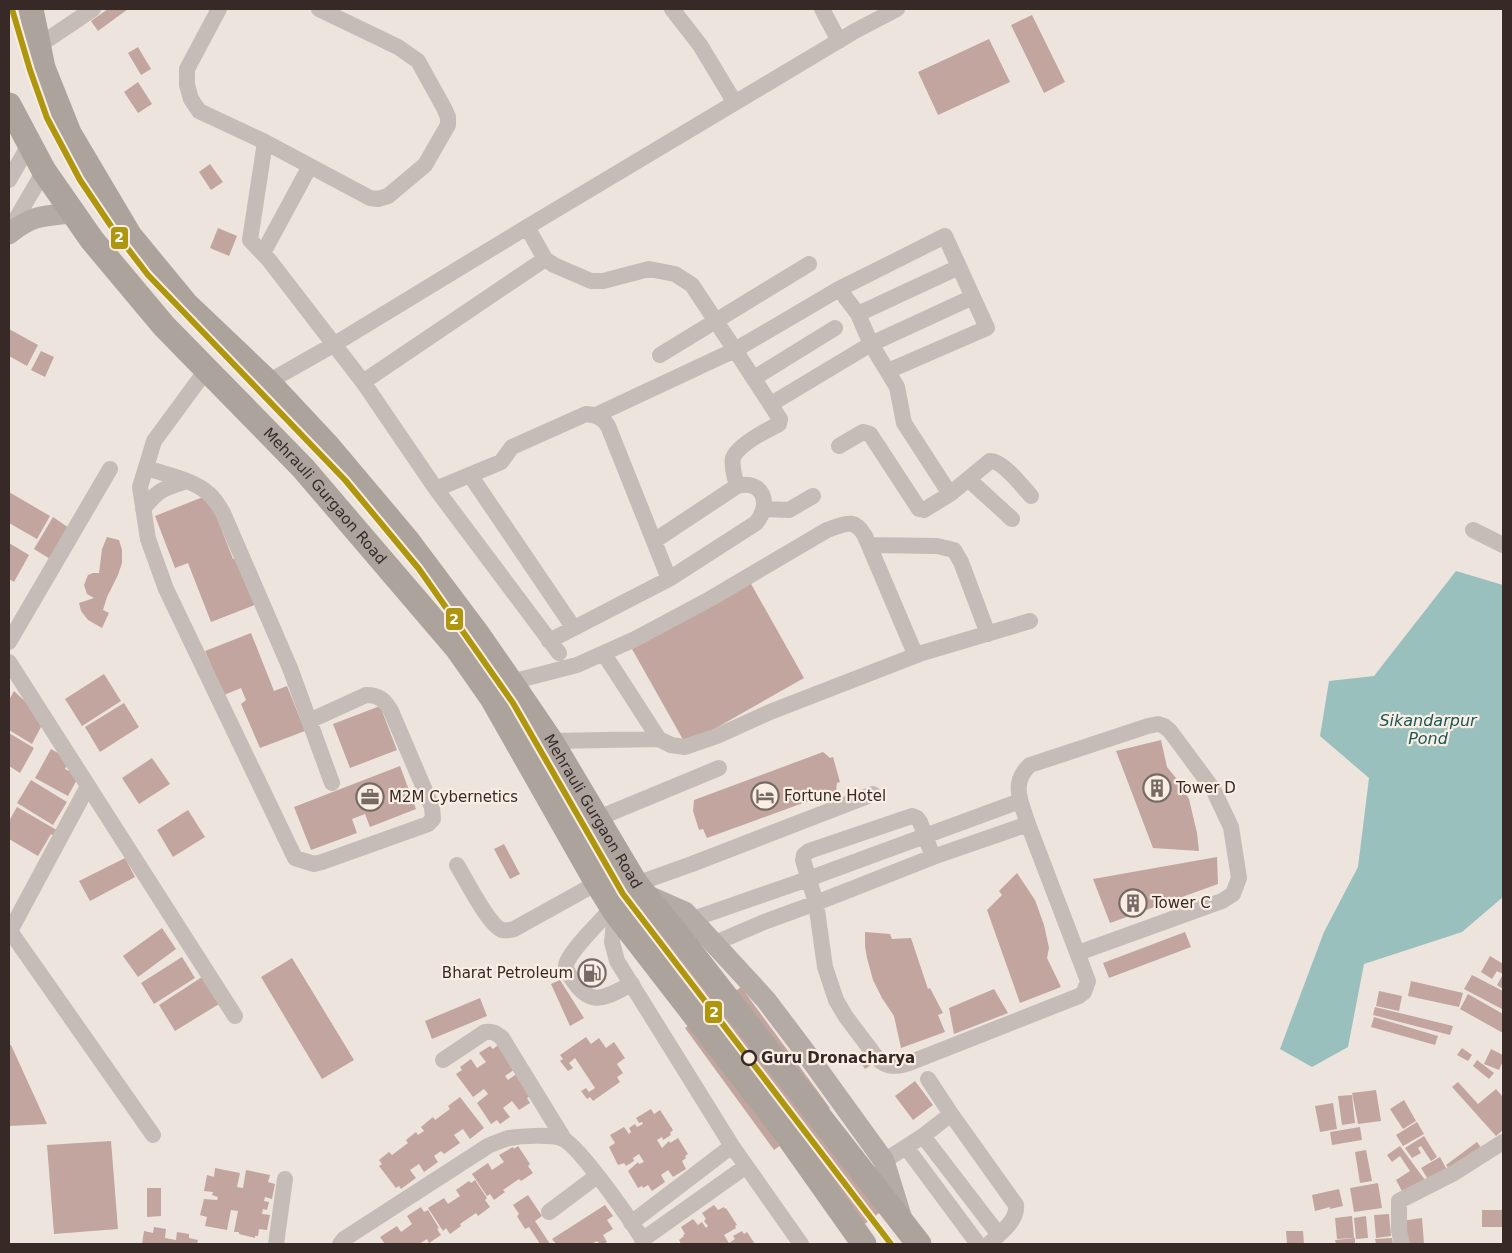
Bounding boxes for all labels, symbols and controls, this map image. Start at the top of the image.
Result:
line badge: 2 [110,226,129,250]
text: 2 [114,229,124,245]
street label: Mehrauli Gurgaon Road [260,424,390,568]
line badge: 2 [445,607,464,631]
text: 2 [449,611,459,627]
water label: Sikandarpur Pond [1379,711,1478,748]
street label: Mehrauli Gurgaon Road [540,731,646,892]
building icon: Tower D [1142,773,1172,803]
place label: Tower D [1175,779,1236,797]
hotel icon: Fortune Hotel [750,781,780,811]
office icon: M2M Cybernetics [355,782,385,812]
place label: Fortune Hotel [784,787,886,805]
place label: M2M Cybernetics [389,788,518,806]
building icon: Tower C [1118,888,1148,918]
place label: Tower C [1151,894,1211,912]
fuel station icon: Bharat Petroleum [577,958,607,988]
place label: Bharat Petroleum [442,964,573,982]
line badge: 2 [704,1000,723,1024]
text: 2 [709,1004,719,1020]
place label: Guru Dronacharya [761,1049,915,1067]
marker: Guru Dronacharya [741,1050,757,1066]

